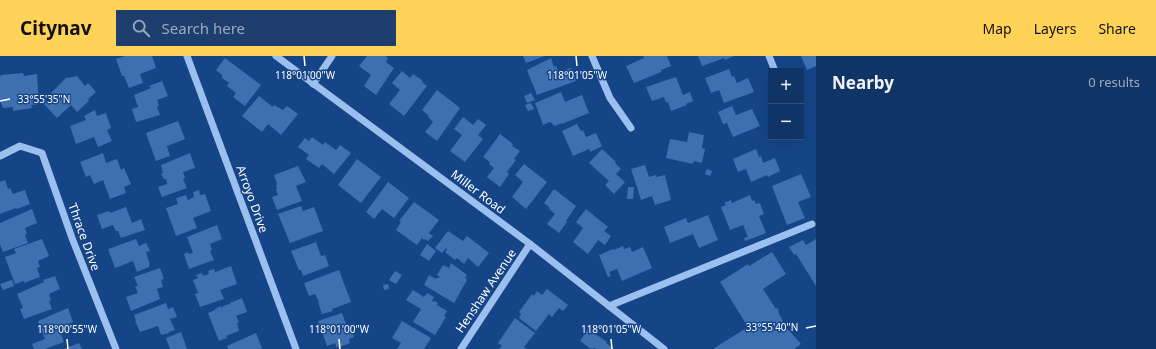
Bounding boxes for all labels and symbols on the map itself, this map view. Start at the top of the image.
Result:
text: 118°01'00"W [275,68,336,82]
text: 118°01'05"W [547,68,608,82]
text: 33°55'35"N [18,92,70,106]
street label: Arroyo Drive [232,163,273,235]
street label: Miller Road [448,166,509,218]
street label: Thrace Drive [64,201,105,273]
street label: Henshaw Avenue [451,245,520,336]
text: 33°55'40"N [746,320,798,334]
text: 118°00'55"W [37,322,98,336]
text: 118°01'00"W [309,322,370,336]
text: 118°01'05"W [581,322,642,336]

